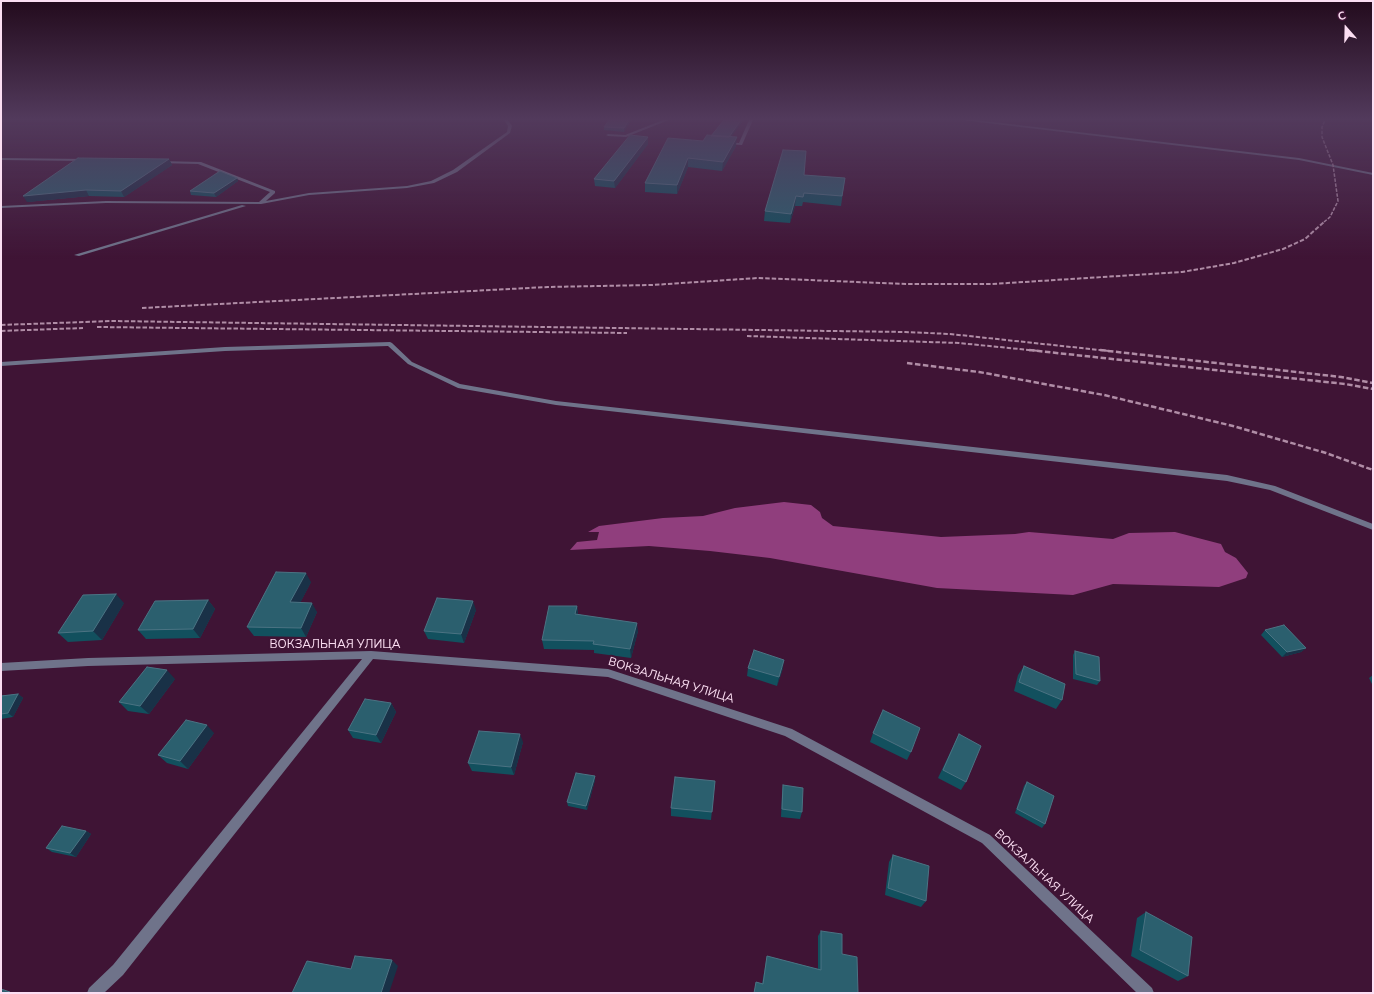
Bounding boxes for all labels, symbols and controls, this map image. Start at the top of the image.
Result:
north arrow [1326,8,1366,48]
text: С [1336,8,1348,25]
street label: ВОКЗАЛЬНАЯ УЛИЦА [269,638,401,652]
street label: ВОКЗАЛЬНАЯ УЛИЦА [606,655,736,707]
street label: ВОКЗАЛЬНАЯ УЛИЦА [991,827,1097,927]

